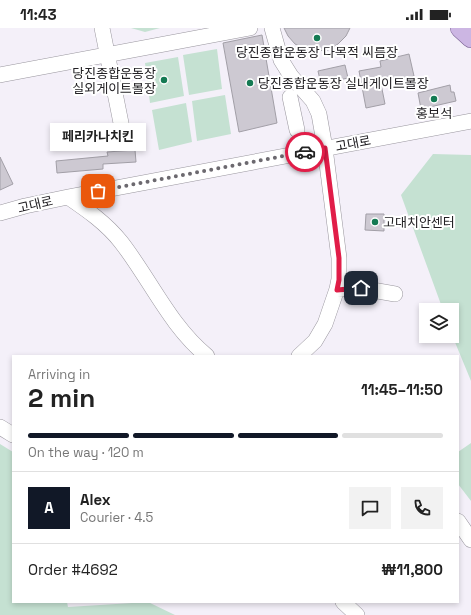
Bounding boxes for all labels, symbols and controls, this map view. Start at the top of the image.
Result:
text: 11:43 [20,5,57,24]
marker: 당진종합운동장 다목적 씨름장 [312,33,322,43]
place label: 당진종합운동장 다목적 씨름장 [236,44,398,61]
place label: 당진종합운동장 실외게이트볼장 [72,65,156,97]
marker: 당진종합운동장 실외게이트볼장 [159,75,169,85]
place label: 당진종합운동장 실내게이트볼장 [258,75,429,92]
marker: 당진종합운동장 실내게이트볼장 [245,78,255,88]
marker: 홍보석 [429,94,439,104]
place label: 홍보석 [416,105,452,122]
callout: 페리카나치킨 [50,123,146,151]
text: 페리카나치킨 [62,128,134,145]
courier [285,132,325,172]
street label: 고대로 [334,132,372,155]
icon: car [294,141,316,163]
pin [81,174,115,208]
icon: bag [87,180,109,202]
street label: 고대로 [16,192,55,217]
place label: 고대치안센터 [383,214,455,231]
marker: 고대치안센터 [370,217,380,227]
pin [344,271,378,305]
icon: home [350,277,372,299]
map controls [419,303,459,343]
button: layers [419,303,459,343]
text: Arriving in [28,366,90,383]
text: 11:45–11:50 [361,380,443,399]
text: 2 min [28,381,95,415]
text: On the way · 120 m [28,444,144,461]
button: chat [349,487,391,529]
button: phone [401,487,443,529]
text: Alex [80,490,111,509]
text: A [44,498,54,517]
text: Courier · 4.5 [80,509,153,526]
text: Order #4692 [28,560,118,579]
text: ₩11,800 [381,560,443,579]

